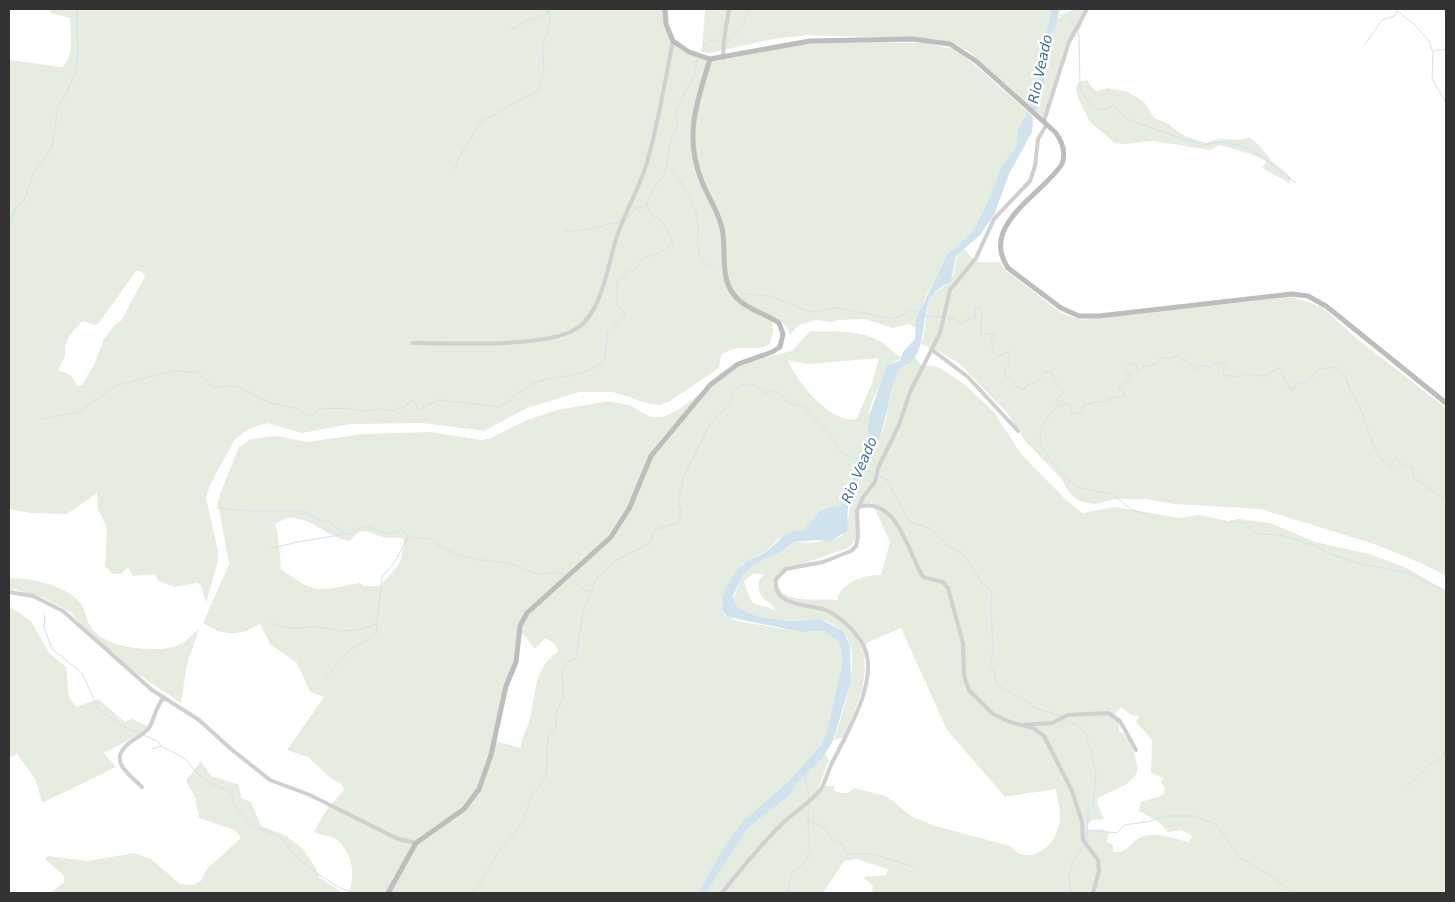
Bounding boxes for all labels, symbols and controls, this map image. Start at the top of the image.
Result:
water label: Rio Veado [1025,33,1055,105]
water label: Rio Veado [838,435,880,505]

